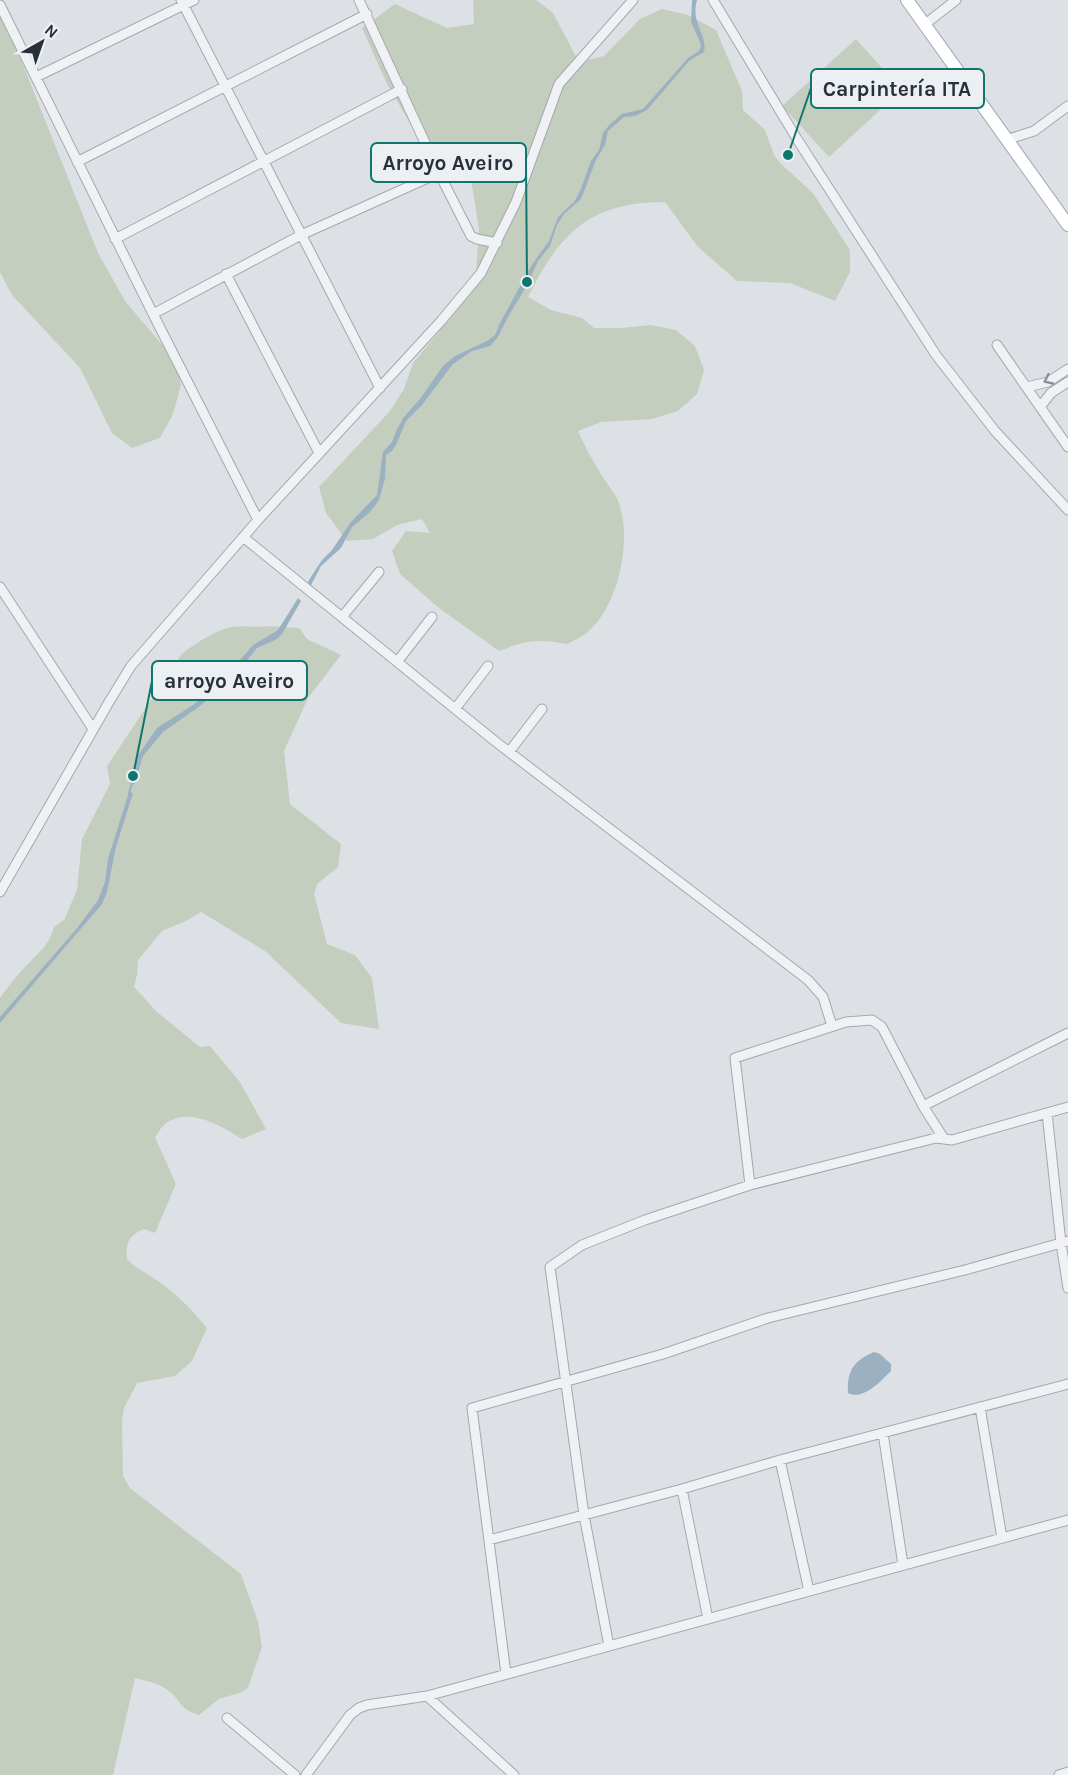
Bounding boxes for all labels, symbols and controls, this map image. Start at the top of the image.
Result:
north arrow [12,12,72,72]
text: N [41,20,62,42]
callout: Carpintería ITA [811,69,984,108]
text: Carpintería ITA [823,77,971,101]
callout: Arroyo Aveiro [371,143,526,182]
text: Arroyo Aveiro [382,151,514,175]
one-way arrow [1043,372,1054,384]
callout: arroyo Aveiro [152,661,307,700]
text: arroyo Aveiro [164,669,294,693]

